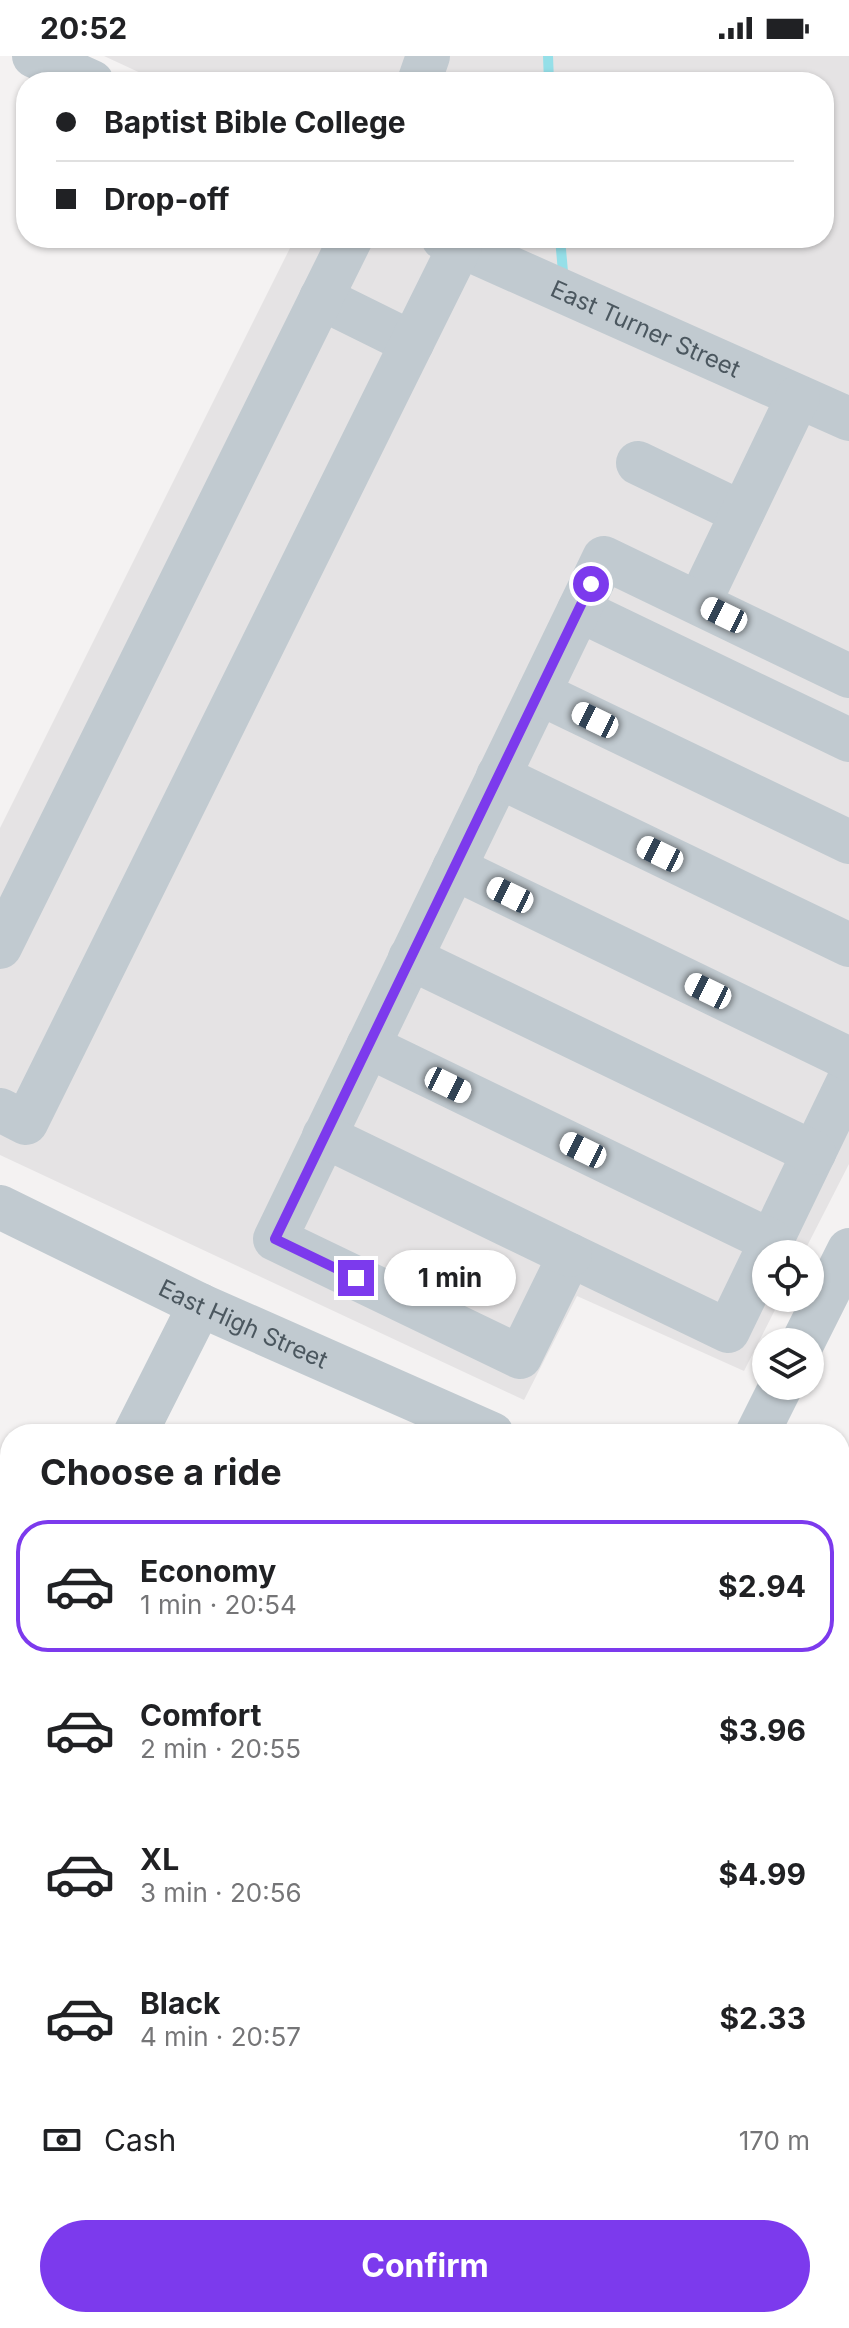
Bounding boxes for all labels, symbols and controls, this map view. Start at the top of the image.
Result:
text: 20:52 [40,10,127,46]
text: Baptist Bible College [104,104,406,140]
text: Drop-off [104,181,230,217]
street label: East Turner Street [547,274,745,383]
route start [573,566,609,602]
car [697,594,751,636]
car [568,699,622,741]
car [633,833,687,875]
car [483,874,537,916]
car [681,970,735,1012]
car [421,1064,475,1106]
car [556,1129,610,1171]
map controls [752,1240,824,1400]
button: locate [752,1240,824,1312]
callout: 1 min [384,1250,516,1306]
route end [338,1260,374,1296]
text: 1 min [418,1262,482,1293]
street label: East High Street [154,1273,333,1374]
button: layers [752,1328,824,1400]
text: Choose a ride [40,1450,282,1494]
icon: car [44,1550,116,1622]
text: Economy [140,1553,276,1589]
text: $2.94 [718,1568,806,1604]
text: 1 min · 20:54 [140,1589,297,1620]
icon: car [44,1694,116,1766]
text: Comfort [140,1697,261,1733]
text: $3.96 [719,1712,806,1748]
text: 2 min · 20:55 [140,1733,301,1764]
icon: car [44,1838,116,1910]
text: XL [140,1841,179,1877]
text: $4.99 [718,1856,806,1892]
text: 3 min · 20:56 [140,1877,302,1908]
icon: car [44,1982,116,2054]
text: Black [140,1985,220,2021]
text: $2.33 [719,2000,806,2036]
text: 4 min · 20:57 [140,2021,301,2052]
icon: cash [40,2118,84,2162]
text: Cash [104,2122,176,2158]
text: 170 m [739,2125,810,2156]
button: Confirm [40,2220,810,2312]

